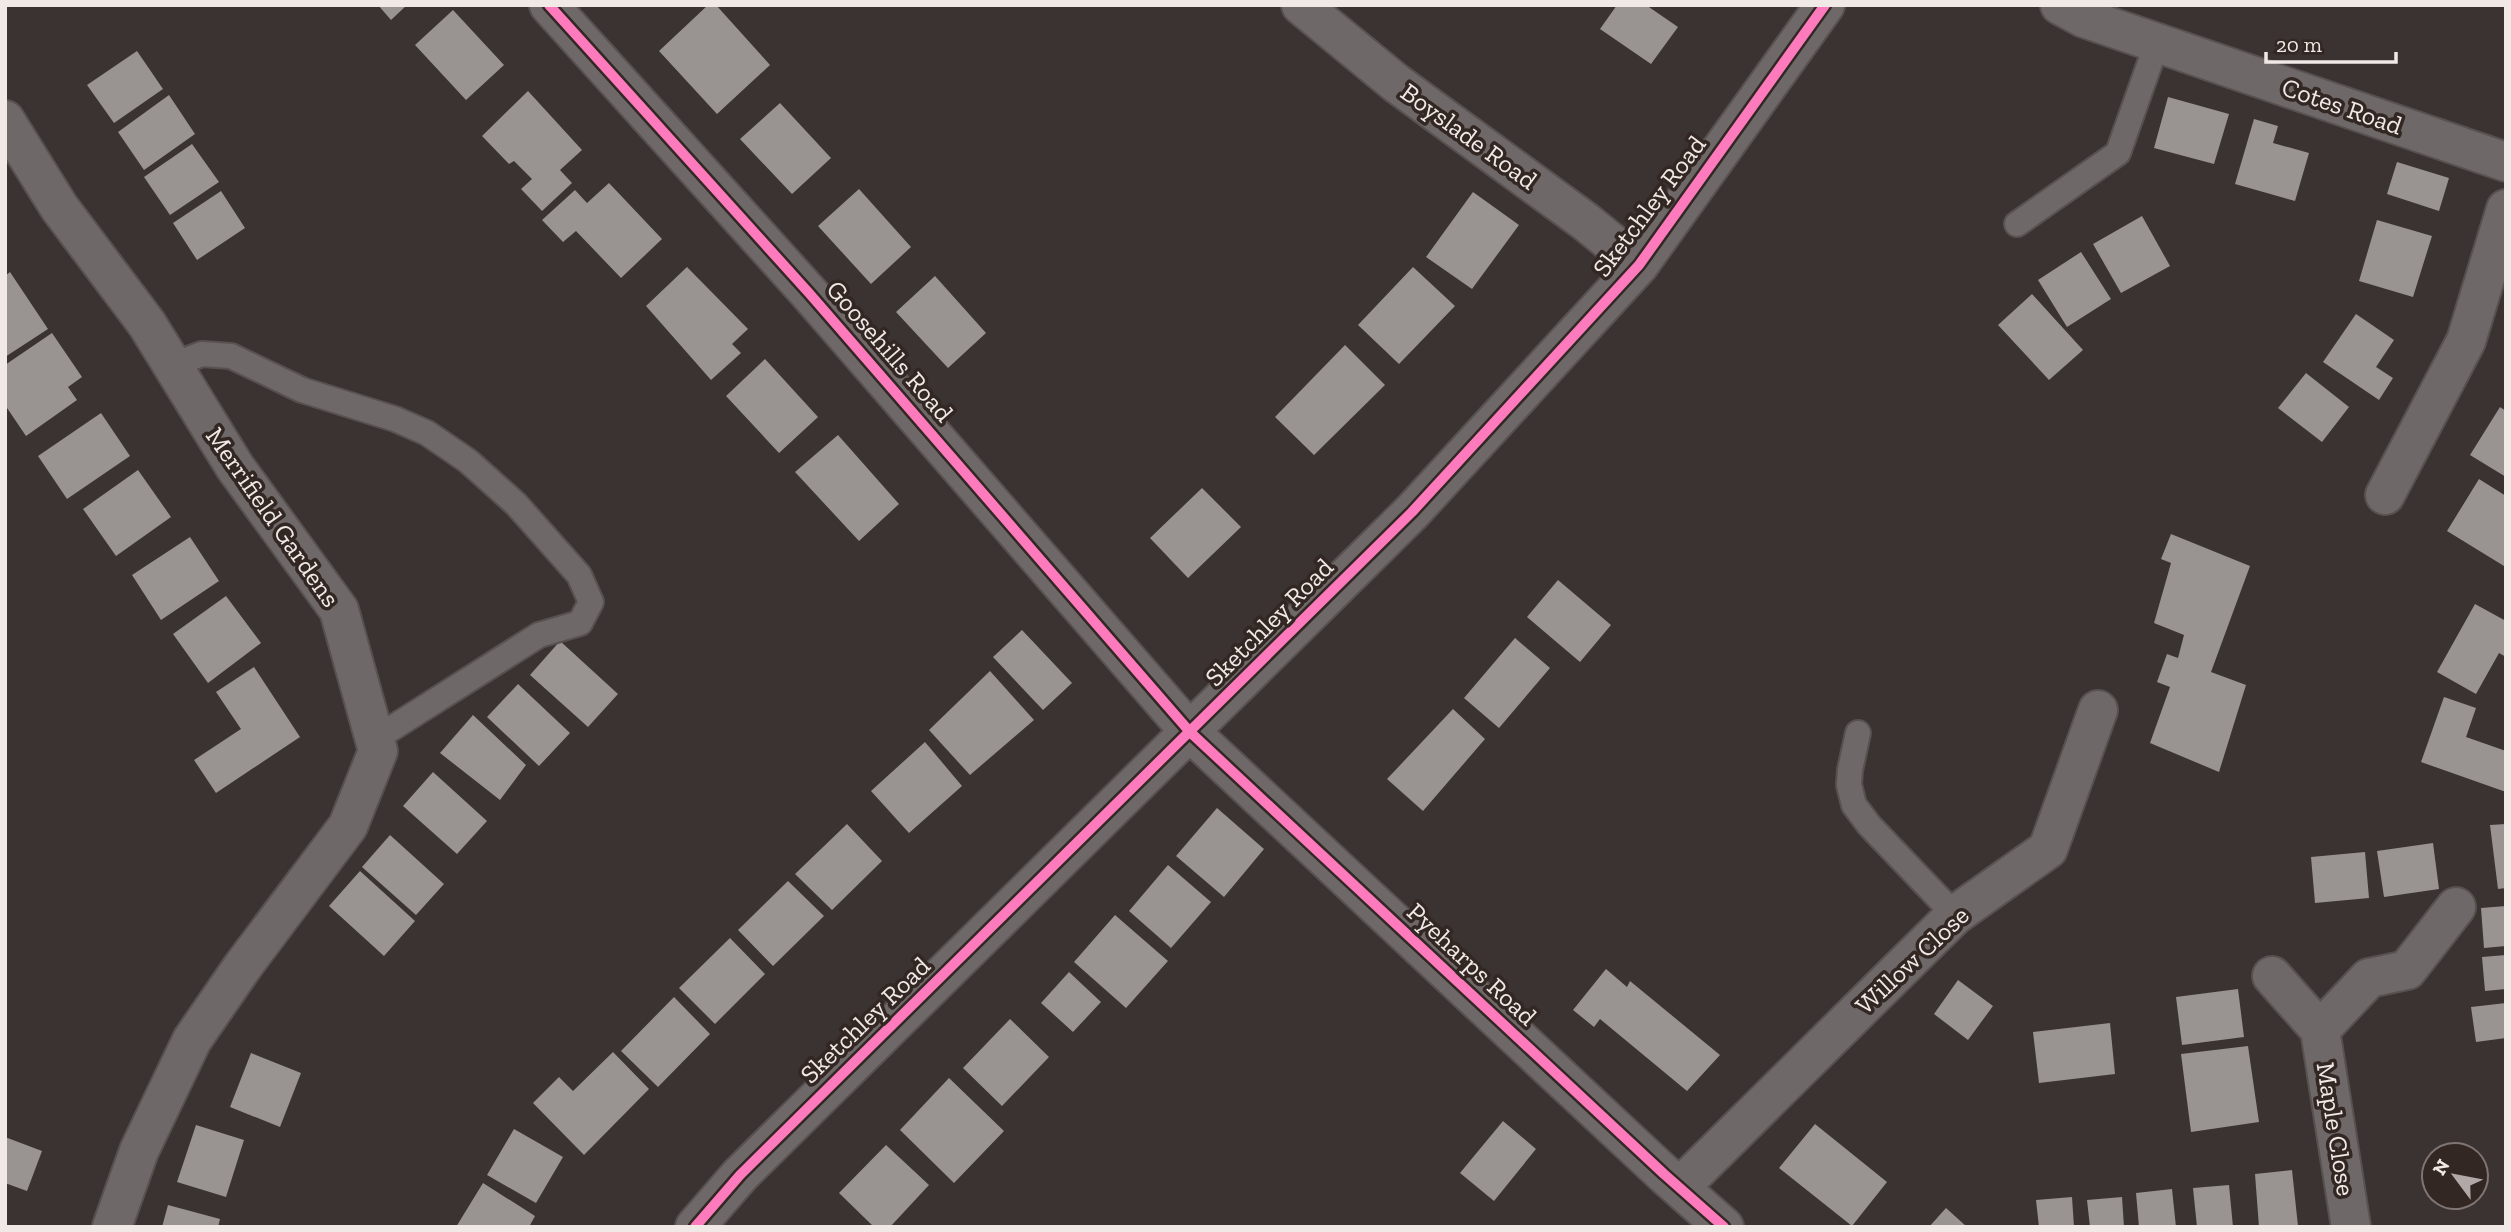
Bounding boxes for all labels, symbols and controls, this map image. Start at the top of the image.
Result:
scale bar [2266,21,2396,65]
text: 20 m [2276,32,2322,57]
street label: Cotes Road [2278,70,2406,142]
street label: Boyslade Road [1395,76,1543,196]
street label: Sketchley Road [1586,129,1712,283]
street label: Goosehills Road [820,274,960,428]
street label: Merrifield Gardens [199,421,347,613]
street label: Sketchley Road [1198,551,1340,693]
street label: Pyeharps Road [1401,896,1543,1032]
street label: Willow Close [1848,899,1976,1021]
street label: Sketchley Road [793,950,937,1090]
street label: Maple Close [2310,1060,2362,1198]
north arrow [2420,1141,2490,1211]
text: N [2427,1155,2455,1179]

